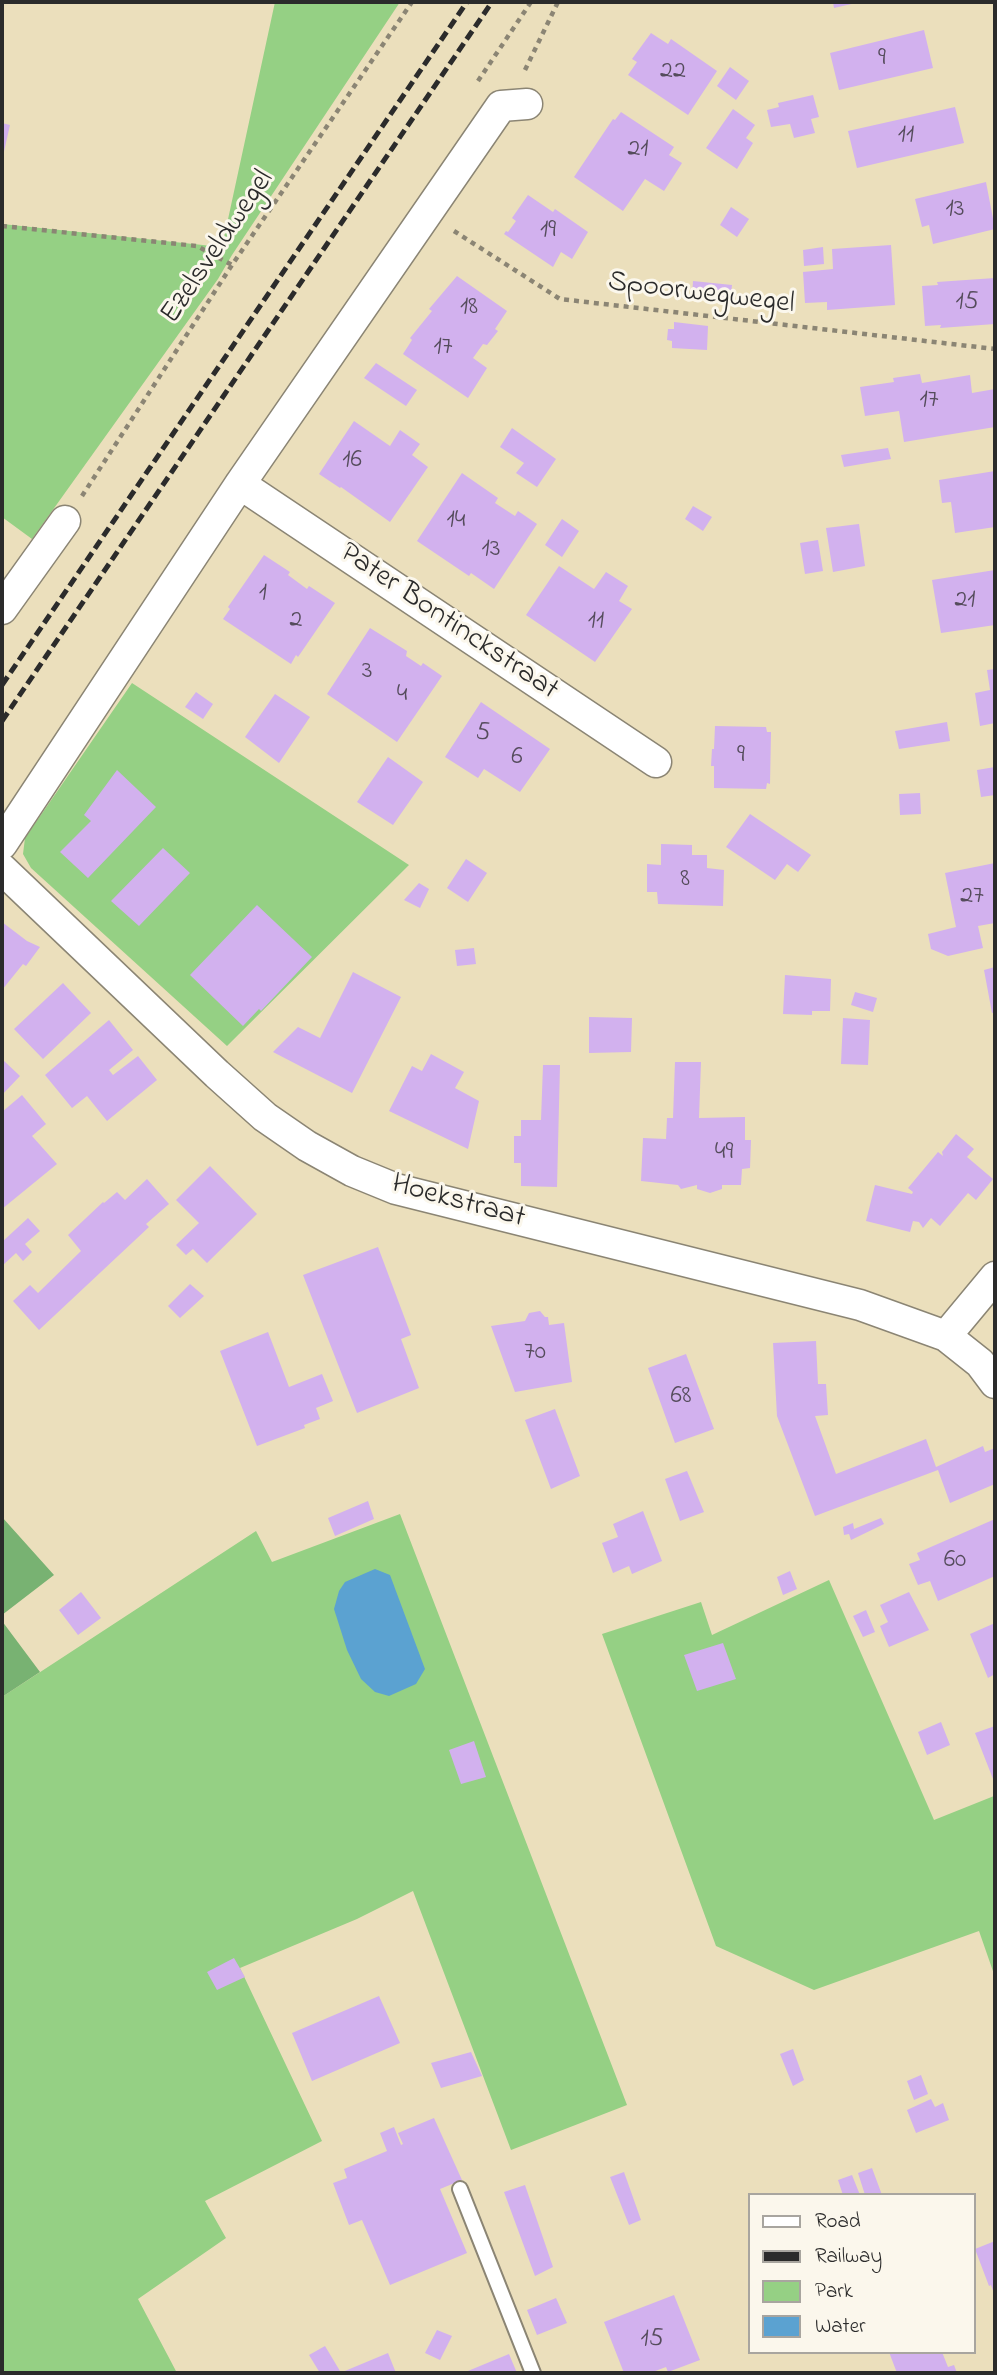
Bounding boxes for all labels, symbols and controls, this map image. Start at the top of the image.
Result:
house number: 9 [878,44,886,76]
house number: 22 [660,57,686,89]
house number: 11 [898,121,914,153]
house number: 21 [627,135,649,167]
street label: Ezelsveldwegel [154,164,284,332]
house number: 13 [945,195,965,227]
house number: 19 [540,216,556,248]
street label: Spoorwegwegel [606,266,796,324]
house number: 15 [955,288,979,320]
house number: 18 [460,293,478,325]
house number: 17 [434,333,452,365]
house number: 17 [920,386,938,418]
house number: 16 [342,446,362,478]
house number: 14 [447,506,465,538]
house number: 13 [481,535,501,567]
street label: Pater Bontinckstraat [332,536,564,710]
house number: 1 [259,579,267,611]
house number: 21 [954,586,976,618]
house number: 2 [290,606,302,638]
house number: 11 [588,607,604,639]
house number: 3 [362,657,372,689]
house number: 4 [397,680,407,712]
house number: 5 [476,719,490,751]
house number: 9 [737,741,745,773]
house number: 6 [511,743,523,775]
house number: 8 [680,865,690,897]
house number: 27 [960,882,984,914]
house number: 49 [715,1138,733,1170]
street label: Hoekstraat [387,1168,529,1238]
house number: 70 [524,1338,546,1370]
house number: 68 [670,1382,692,1414]
house number: 60 [944,1546,966,1578]
legend [748,2193,976,2354]
text: Road [815,2207,861,2237]
text: Railway [815,2242,882,2272]
text: Park [815,2277,853,2307]
text: Water [815,2312,866,2342]
house number: 15 [640,2325,664,2357]

